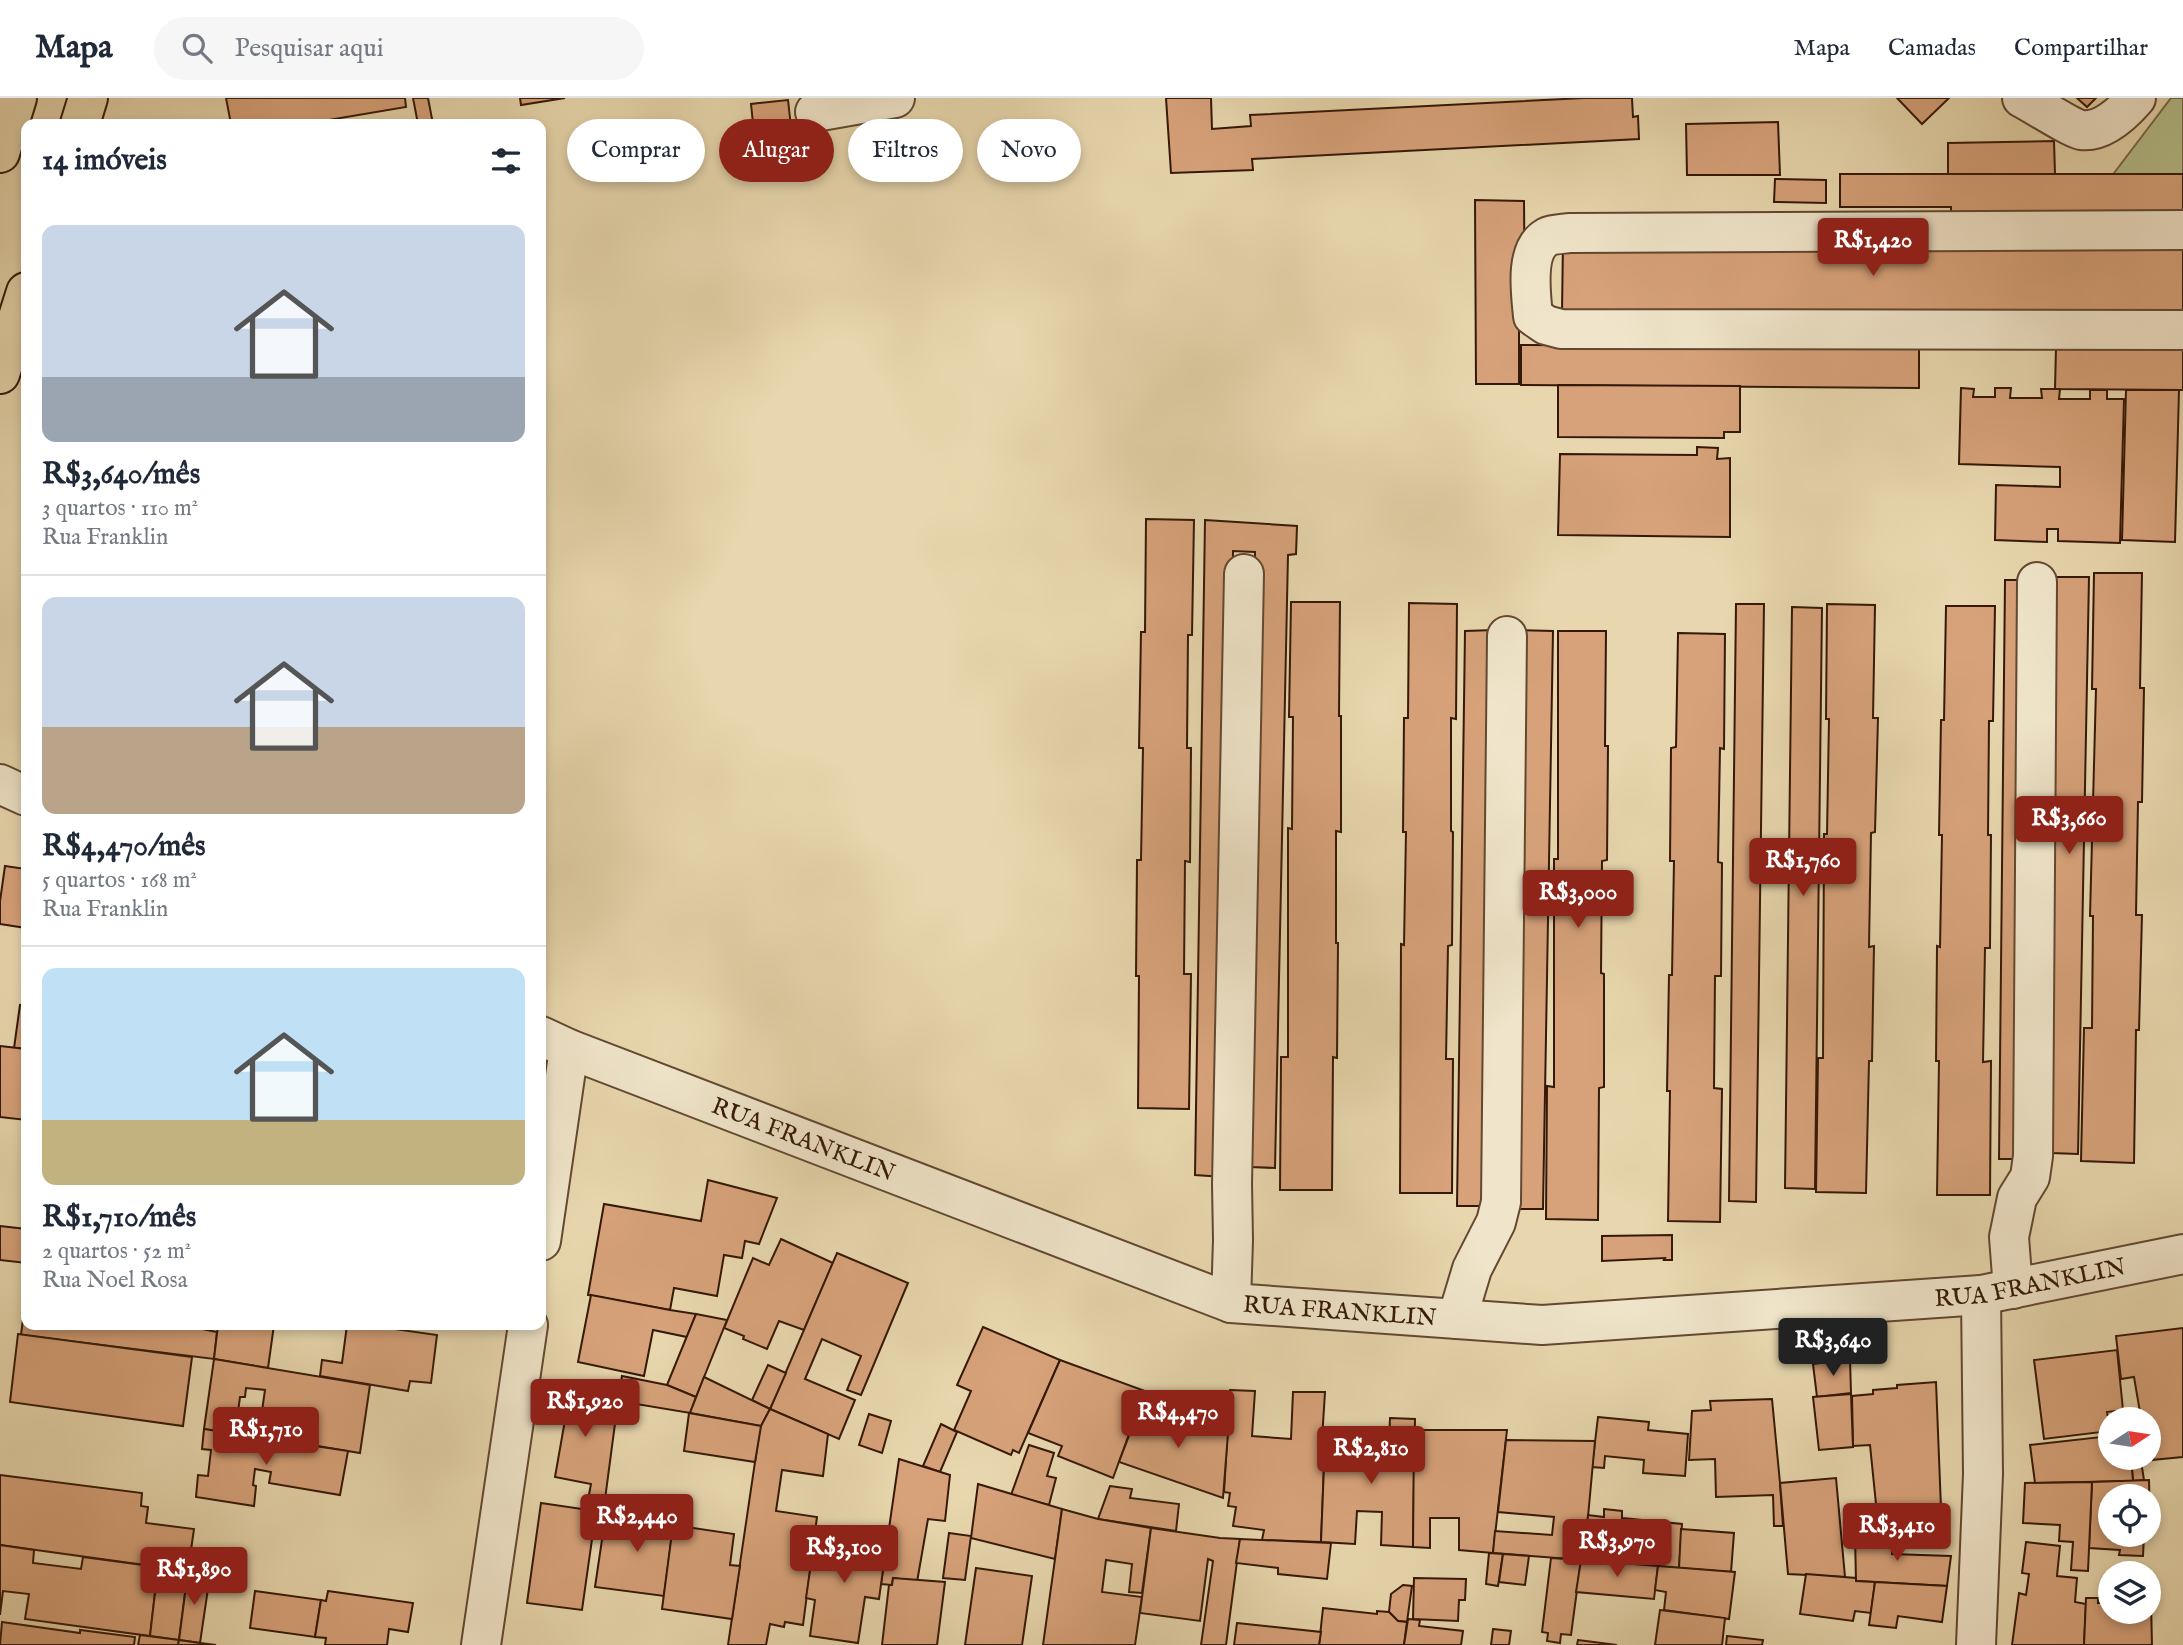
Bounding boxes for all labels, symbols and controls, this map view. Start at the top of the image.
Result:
search box [154,17,644,80]
text: Mapa [35,27,112,69]
icon: search [178,29,216,67]
text: Pesquisar aqui [234,32,384,65]
text: Mapa [1794,33,1850,64]
text: Camadas [1888,33,1976,64]
text: Compartilhar [2014,33,2148,64]
chip: Comprar [567,119,705,182]
chip: Alugar [719,119,834,182]
chip: Filtros [848,119,963,182]
chip: Novo [977,119,1081,182]
text: 14 imóveis [42,142,167,180]
icon: filters [487,142,525,180]
pin: R$1,420 [1808,218,1938,278]
text: R$1,420 [1834,226,1912,255]
icon: home [221,271,347,397]
text: R$3,640/mês [42,456,200,494]
text: 3 quartos · 110 m² [42,494,198,523]
text: Rua Franklin [42,523,168,552]
icon: home [221,643,347,769]
pin: R$3,660 [2004,796,2134,856]
text: R$3,660 [2031,804,2107,833]
text: R$4,470/mês [42,828,206,866]
pin: R$1,760 [1738,838,1868,898]
text: R$1,760 [1765,846,1841,875]
text: 5 quartos · 168 m² [42,866,197,895]
pin: R$3,000 [1513,870,1643,930]
text: R$3,000 [1539,878,1617,907]
text: Rua Franklin [42,895,168,924]
icon: home [221,1014,347,1140]
street label: RUA FRANKLIN [707,1091,899,1190]
text: R$1,710/mês [42,1199,196,1237]
text: 2 quartos · 52 m² [42,1237,191,1266]
street label: RUA FRANKLIN [1933,1252,2129,1315]
text: Rua Noel Rosa [42,1266,188,1295]
street label: RUA FRANKLIN [1242,1290,1438,1335]
pin: R$3,640 [1768,1318,1898,1378]
text: R$3,640 [1794,1326,1872,1355]
pin: R$1,920 [520,1380,650,1439]
text: R$1,920 [547,1387,623,1416]
pin: R$4,470 [1113,1390,1243,1450]
text: R$4,470 [1137,1398,1219,1427]
north arrow [2098,1407,2161,1470]
map controls [2098,1407,2161,1624]
pin: R$1,710 [201,1408,331,1467]
text: R$1,710 [229,1415,303,1444]
pin: R$2,810 [1306,1426,1436,1486]
text: R$2,810 [1333,1434,1409,1463]
button: locate [2098,1484,2161,1547]
pin: R$2,440 [572,1494,702,1554]
text: R$2,440 [596,1502,678,1531]
pin: R$3,410 [1832,1504,1962,1563]
text: R$3,410 [1859,1511,1935,1540]
pin: R$3,970 [1552,1520,1682,1579]
pin: R$3,100 [779,1526,909,1585]
text: R$3,970 [1579,1527,1655,1556]
text: R$3,100 [806,1533,882,1562]
pin: R$1,890 [129,1548,259,1607]
text: R$1,890 [156,1555,232,1584]
button: layers [2098,1561,2161,1624]

